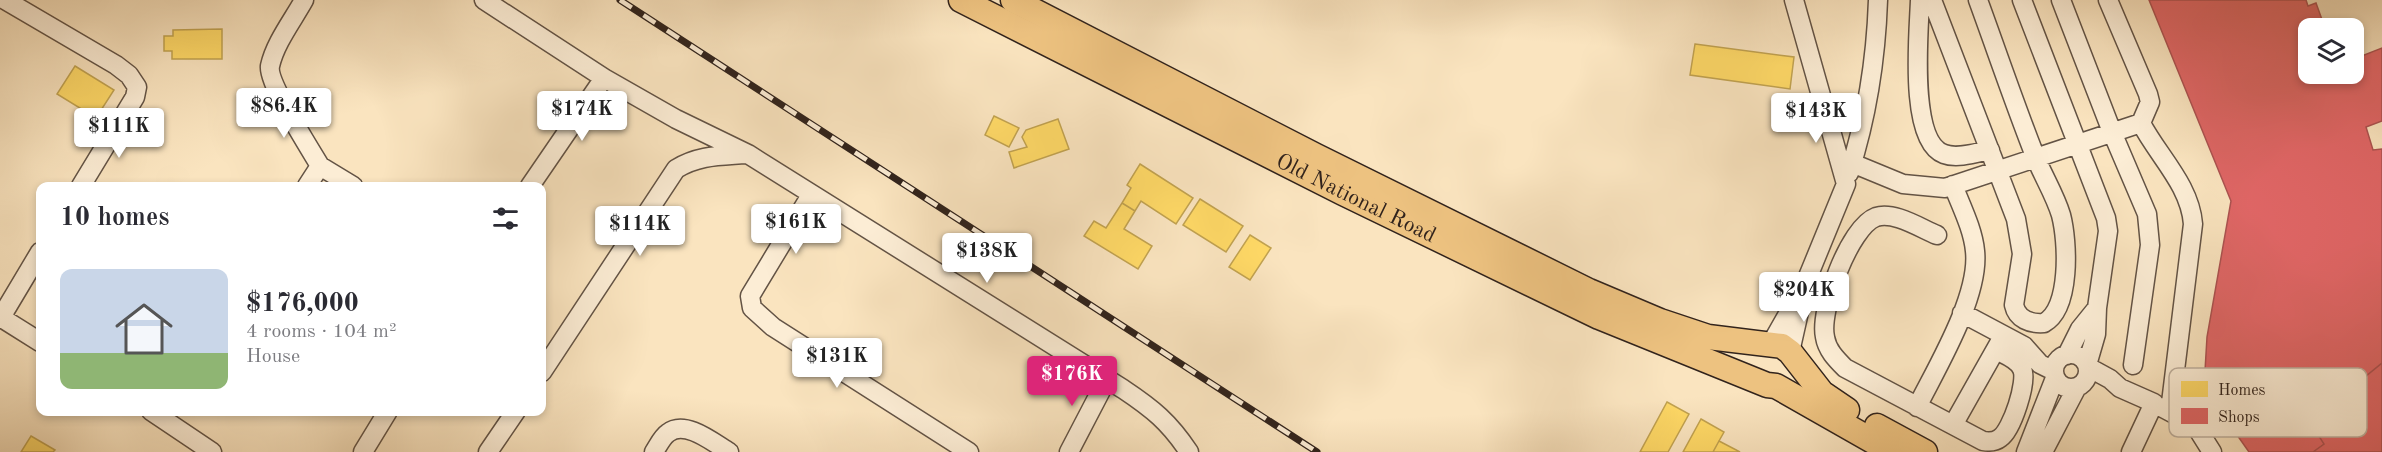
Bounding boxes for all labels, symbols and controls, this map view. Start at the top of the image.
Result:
map controls [2298,18,2364,84]
button: layers [2298,18,2364,84]
pin: $86.4K [235,88,333,139]
pin: $174K [540,91,624,142]
pin: $143K [1774,93,1858,144]
text: $86.4K [250,97,318,117]
text: $174K [551,100,613,120]
text: $143K [1785,102,1847,122]
pin: $111K [77,108,161,159]
text: $111K [88,117,150,137]
street label: Old National Road [1272,150,1439,247]
icon: filters [489,202,522,235]
pin: $161K [754,204,838,255]
text: 10 homes [60,205,169,231]
pin: $114K [598,206,682,257]
text: $161K [765,213,827,233]
text: $114K [609,215,671,235]
pin: $138K [945,233,1029,284]
text: $138K [956,242,1018,262]
pin: $204K [1762,272,1846,323]
text: $204K [1773,281,1835,301]
text: $176,000 [246,291,359,317]
icon: home [108,293,180,365]
text: 4 rooms · 104 m² [246,322,396,342]
pin: $131K [795,338,879,389]
text: House [246,347,300,367]
text: $131K [806,347,868,367]
pin: $176K [1030,356,1114,407]
text: $176K [1041,365,1103,385]
legend [2169,368,2367,437]
text: Homes [2218,383,2266,399]
text: Shops [2218,410,2260,426]

